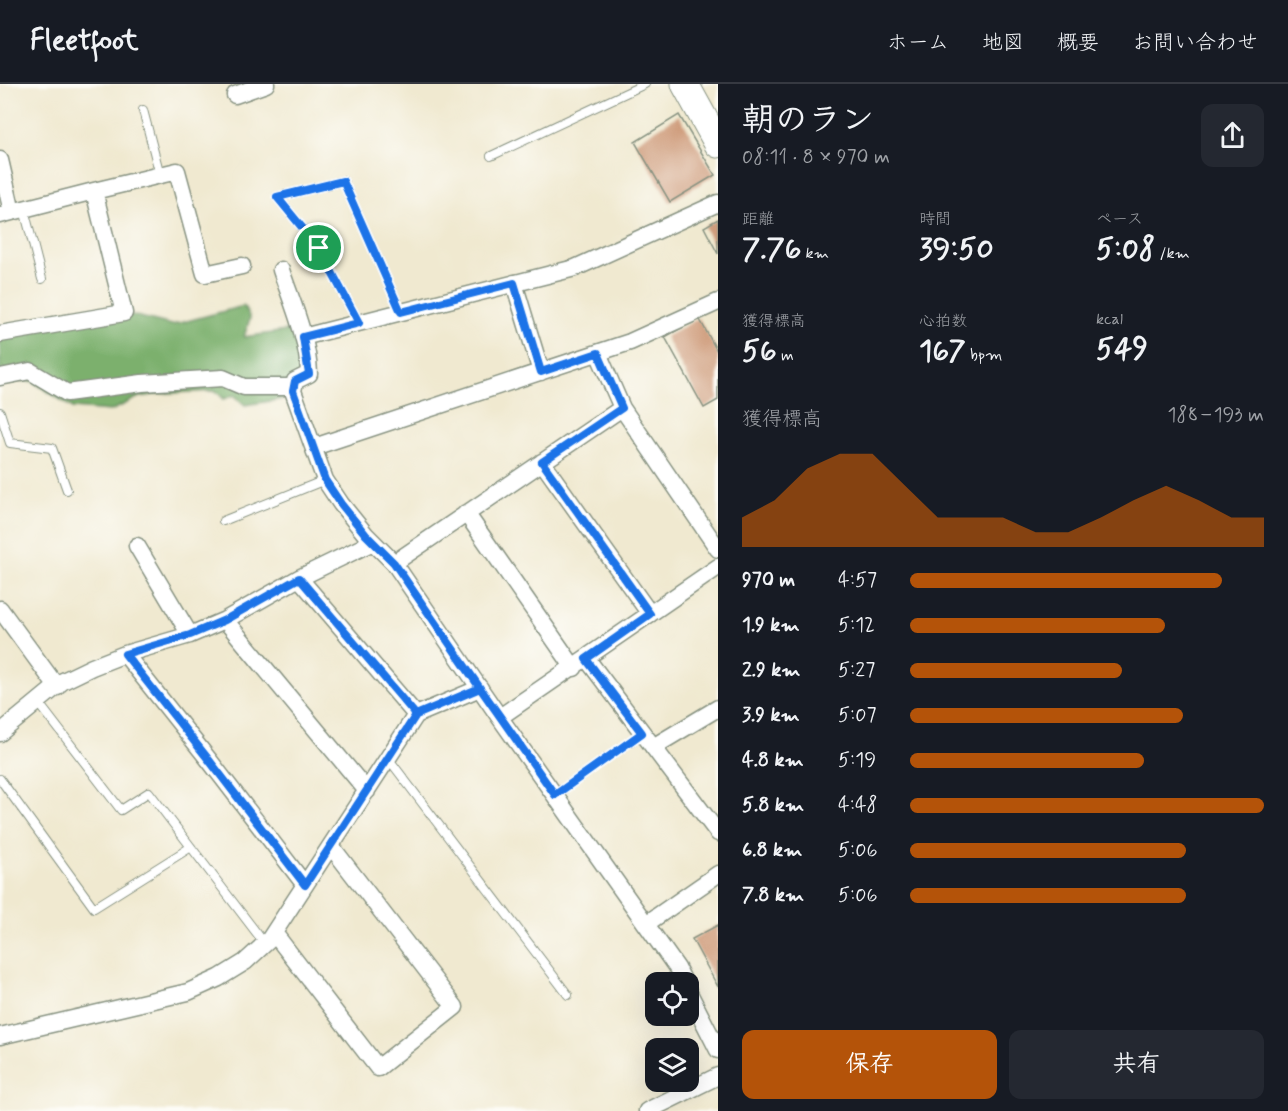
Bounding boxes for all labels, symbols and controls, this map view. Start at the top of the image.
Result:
text: Fleetfoot [30,23,139,60]
text: ホーム [887,29,949,57]
text: 地図 [982,29,1024,57]
text: 概要 [1057,29,1099,57]
text: お問い合わせ [1132,29,1258,57]
text: 朝のラン [742,99,874,143]
button: share [1201,104,1264,167]
text: 08:11 · 8 × 970 m [742,144,890,171]
text: 距離 [742,209,774,230]
text: 時間 [919,209,951,230]
text: ペース [1096,209,1143,230]
pin [293,222,344,273]
text: 7.76 [742,230,801,269]
text: 39:50 [919,230,994,269]
text: 5:08 [1096,230,1155,269]
icon: arrive [302,231,335,264]
text: km [801,243,829,264]
text: /km [1155,243,1190,264]
text: kcal [1096,309,1123,330]
text: 獲得標高 [742,311,806,332]
text: 心拍数 [919,311,967,332]
text: 549 [1096,330,1148,369]
text: 56 [742,332,777,371]
text: 167 [919,332,966,371]
text: m [777,345,794,366]
text: bpm [966,345,1002,366]
text: 188–193 m [1168,402,1264,429]
text: 獲得標高 [742,406,822,433]
text: 970 m [742,567,795,594]
text: 4:57 [838,567,877,594]
text: 1.9 km [742,612,800,639]
text: 5:12 [838,612,875,639]
text: 2.9 km [742,657,800,684]
text: 5:27 [838,657,875,684]
text: 3.9 km [742,702,800,729]
text: 5:07 [838,702,877,729]
text: 4.8 km [742,747,804,774]
text: 5:19 [838,747,876,774]
text: 5.8 km [742,792,804,819]
text: 4:48 [838,792,878,819]
text: 6.8 km [742,837,802,864]
text: 5:06 [838,837,878,864]
text: 7.8 km [742,882,804,909]
text: 5:06 [838,882,878,909]
map controls [645,972,699,1092]
button: locate [645,972,699,1026]
button: 保存 [742,1030,997,1099]
button: 共有 [1009,1030,1264,1099]
button: layers [645,1038,699,1092]

